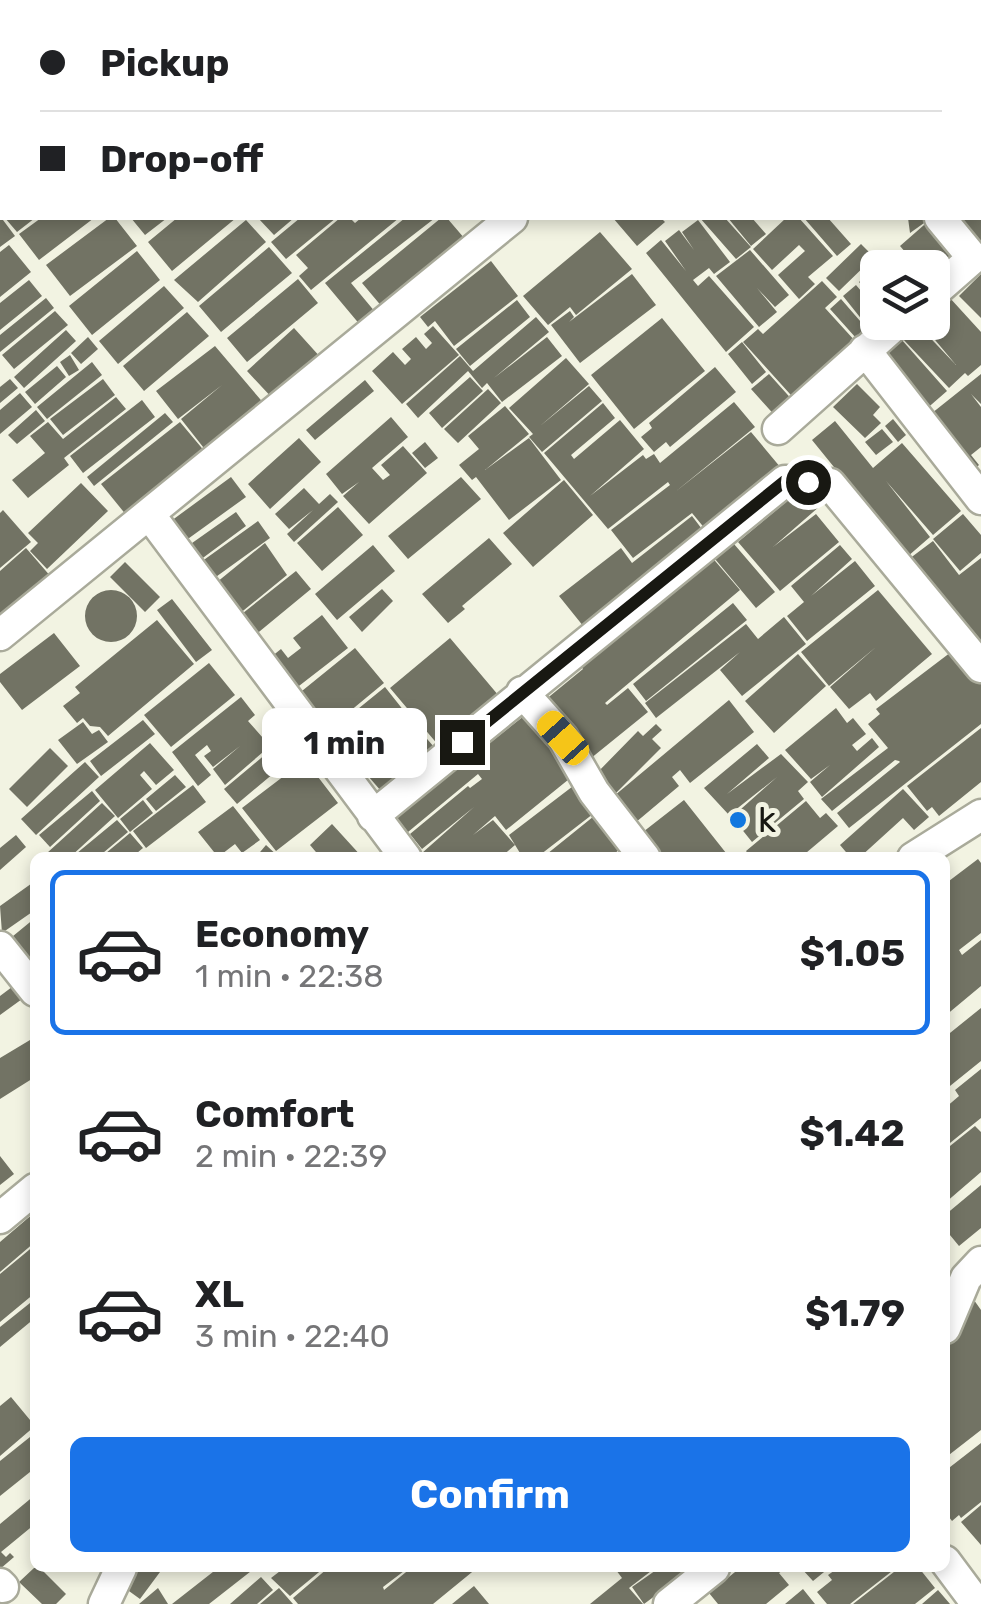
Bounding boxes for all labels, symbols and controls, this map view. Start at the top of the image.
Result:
text: Pickup [100,40,229,86]
text: Drop-off [100,136,263,182]
map controls [860,250,950,340]
button: layers [860,250,950,340]
route start [786,460,831,505]
car [532,706,594,770]
callout: 1 min [262,707,427,777]
route end [440,720,485,765]
text: 1 min [304,724,385,762]
place label: k [758,799,776,841]
marker: k [727,809,749,831]
icon: car [75,908,165,998]
text: Economy [195,911,369,957]
text: $1.05 [800,930,905,976]
text: 1 min · 22:38 [195,957,384,995]
icon: car [75,1088,165,1178]
text: Comfort [195,1091,354,1137]
text: $1.42 [800,1110,905,1156]
text: 2 min · 22:39 [195,1137,387,1175]
icon: car [75,1268,165,1358]
text: XL [195,1271,244,1317]
text: $1.79 [805,1290,905,1336]
text: 3 min · 22:40 [195,1317,390,1355]
button: Confirm [70,1437,910,1552]

